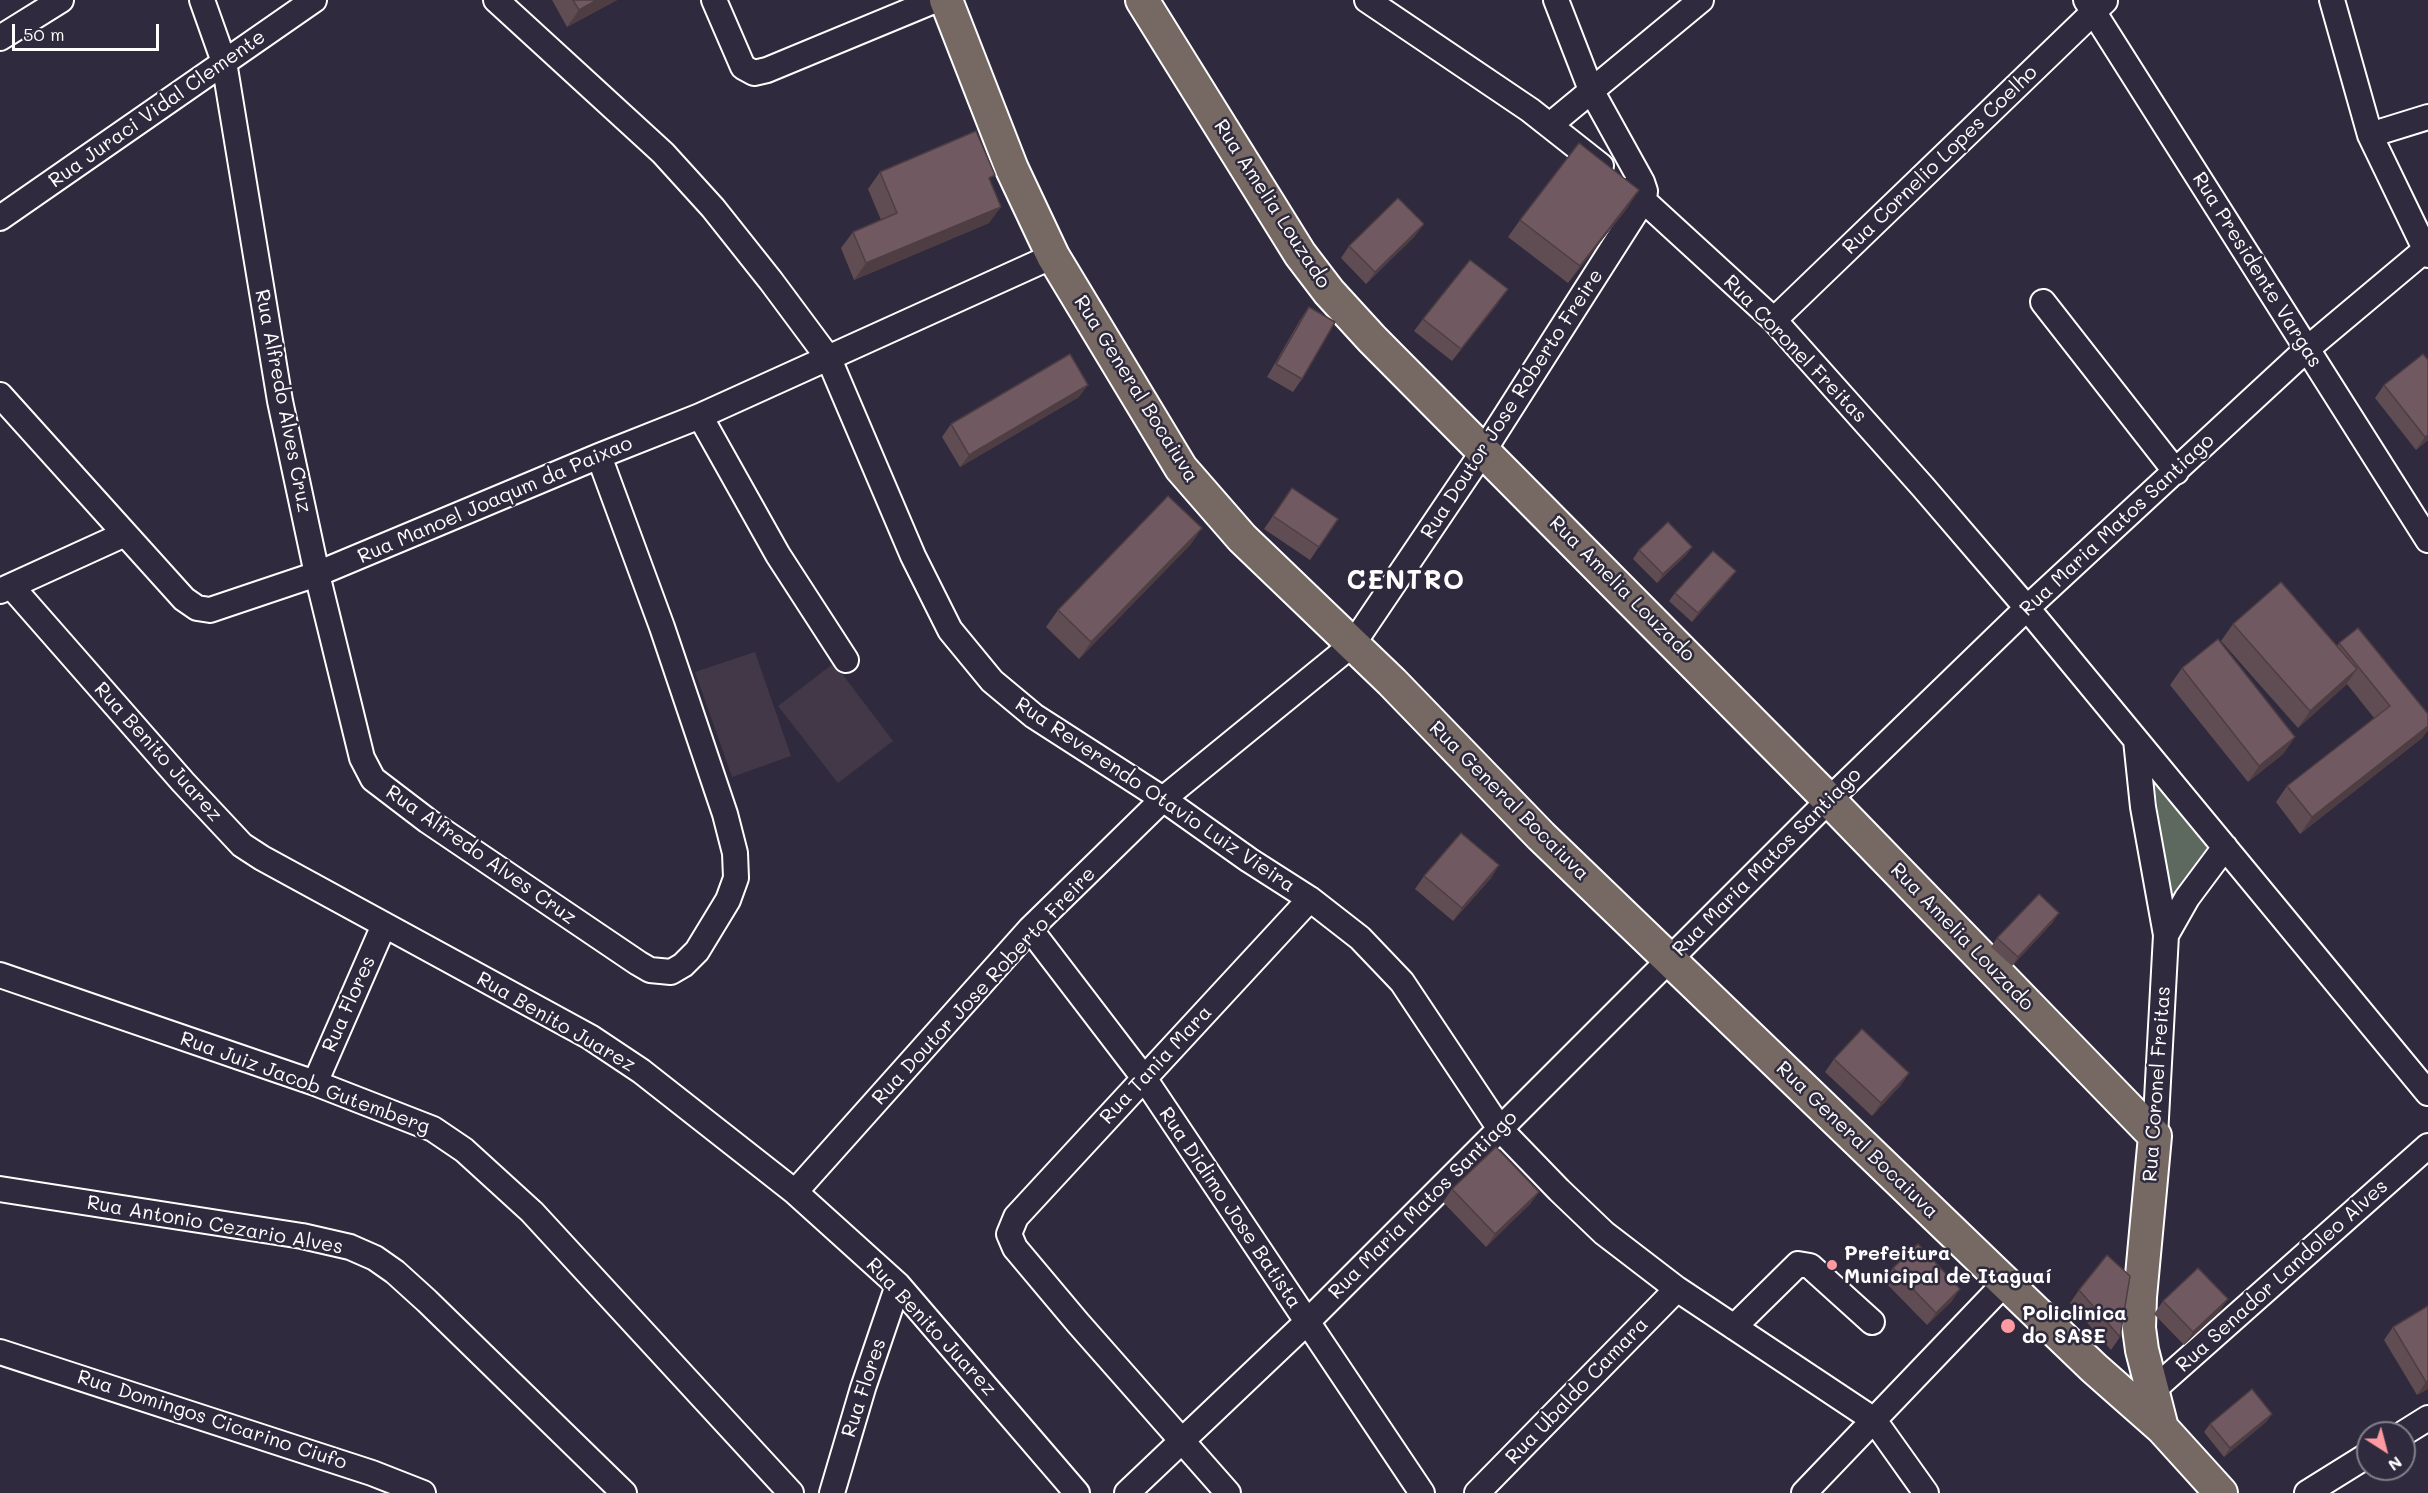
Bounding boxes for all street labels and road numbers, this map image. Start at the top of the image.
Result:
street label: Rua Juraci Vidal Clemente [44,25,270,193]
street label: Rua Cornelio Lopes Coelho [1838,61,2042,259]
street label: Rua Amelia Louzado [1209,115,1335,293]
street label: Rua Presidente Vargas [2187,168,2327,372]
street label: Rua Doutor Jose Roberto Freire [1416,265,1608,543]
street label: Rua Coronel Freitas [1718,270,1872,428]
street label: Rua Alfredo Alves Cruz [250,287,316,515]
street label: Rua General Bocaiuva [1069,291,1203,487]
street label: Rua Maria Matos Santiago [2015,429,2219,621]
street label: Rua Manoel Joaqum da Paixao [354,431,636,569]
street label: Rua Amelia Louzado [1544,511,1700,667]
street label: Rua Benito Juarez [89,677,227,827]
street label: Rua Reverendo Otavio Luiz Vieira [1011,692,1299,898]
street label: Rua General Bocaiuva [1424,716,1594,886]
street label: Rua Maria Matos Santiago [1668,763,1866,961]
street label: Rua Alfredo Alves Cruz [381,780,581,930]
street label: Rua Amelia Louzado [1885,858,2039,1016]
street label: Rua Doutor Jose Roberto Freire [867,862,1101,1110]
street label: Rua Flores [317,952,381,1056]
street label: Rua Benito Juarez [472,967,640,1077]
street label: Rua Coronel Freitas [2138,985,2176,1183]
street label: Rua Tania Mara [1095,1001,1217,1129]
street label: Rua Juiz Jacob Gutemberg [177,1027,433,1139]
street label: Rua General Bocaiuva [1771,1056,1943,1224]
street label: Rua Didimo Jose Batista [1154,1103,1306,1313]
street label: Rua Maria Matos Santiago [1324,1106,1522,1304]
street label: Rua Senador Landoleo Alves [2171,1175,2393,1377]
street label: Rua Antonio Cezario Alves [85,1191,345,1259]
street label: Rua Benito Juarez [861,1253,1001,1401]
street label: Rua Ubaldo Camara [1501,1313,1653,1469]
street label: Rua Flores [837,1335,891,1441]
street label: Rua Domingos Cicarino Ciufo [74,1365,350,1475]

